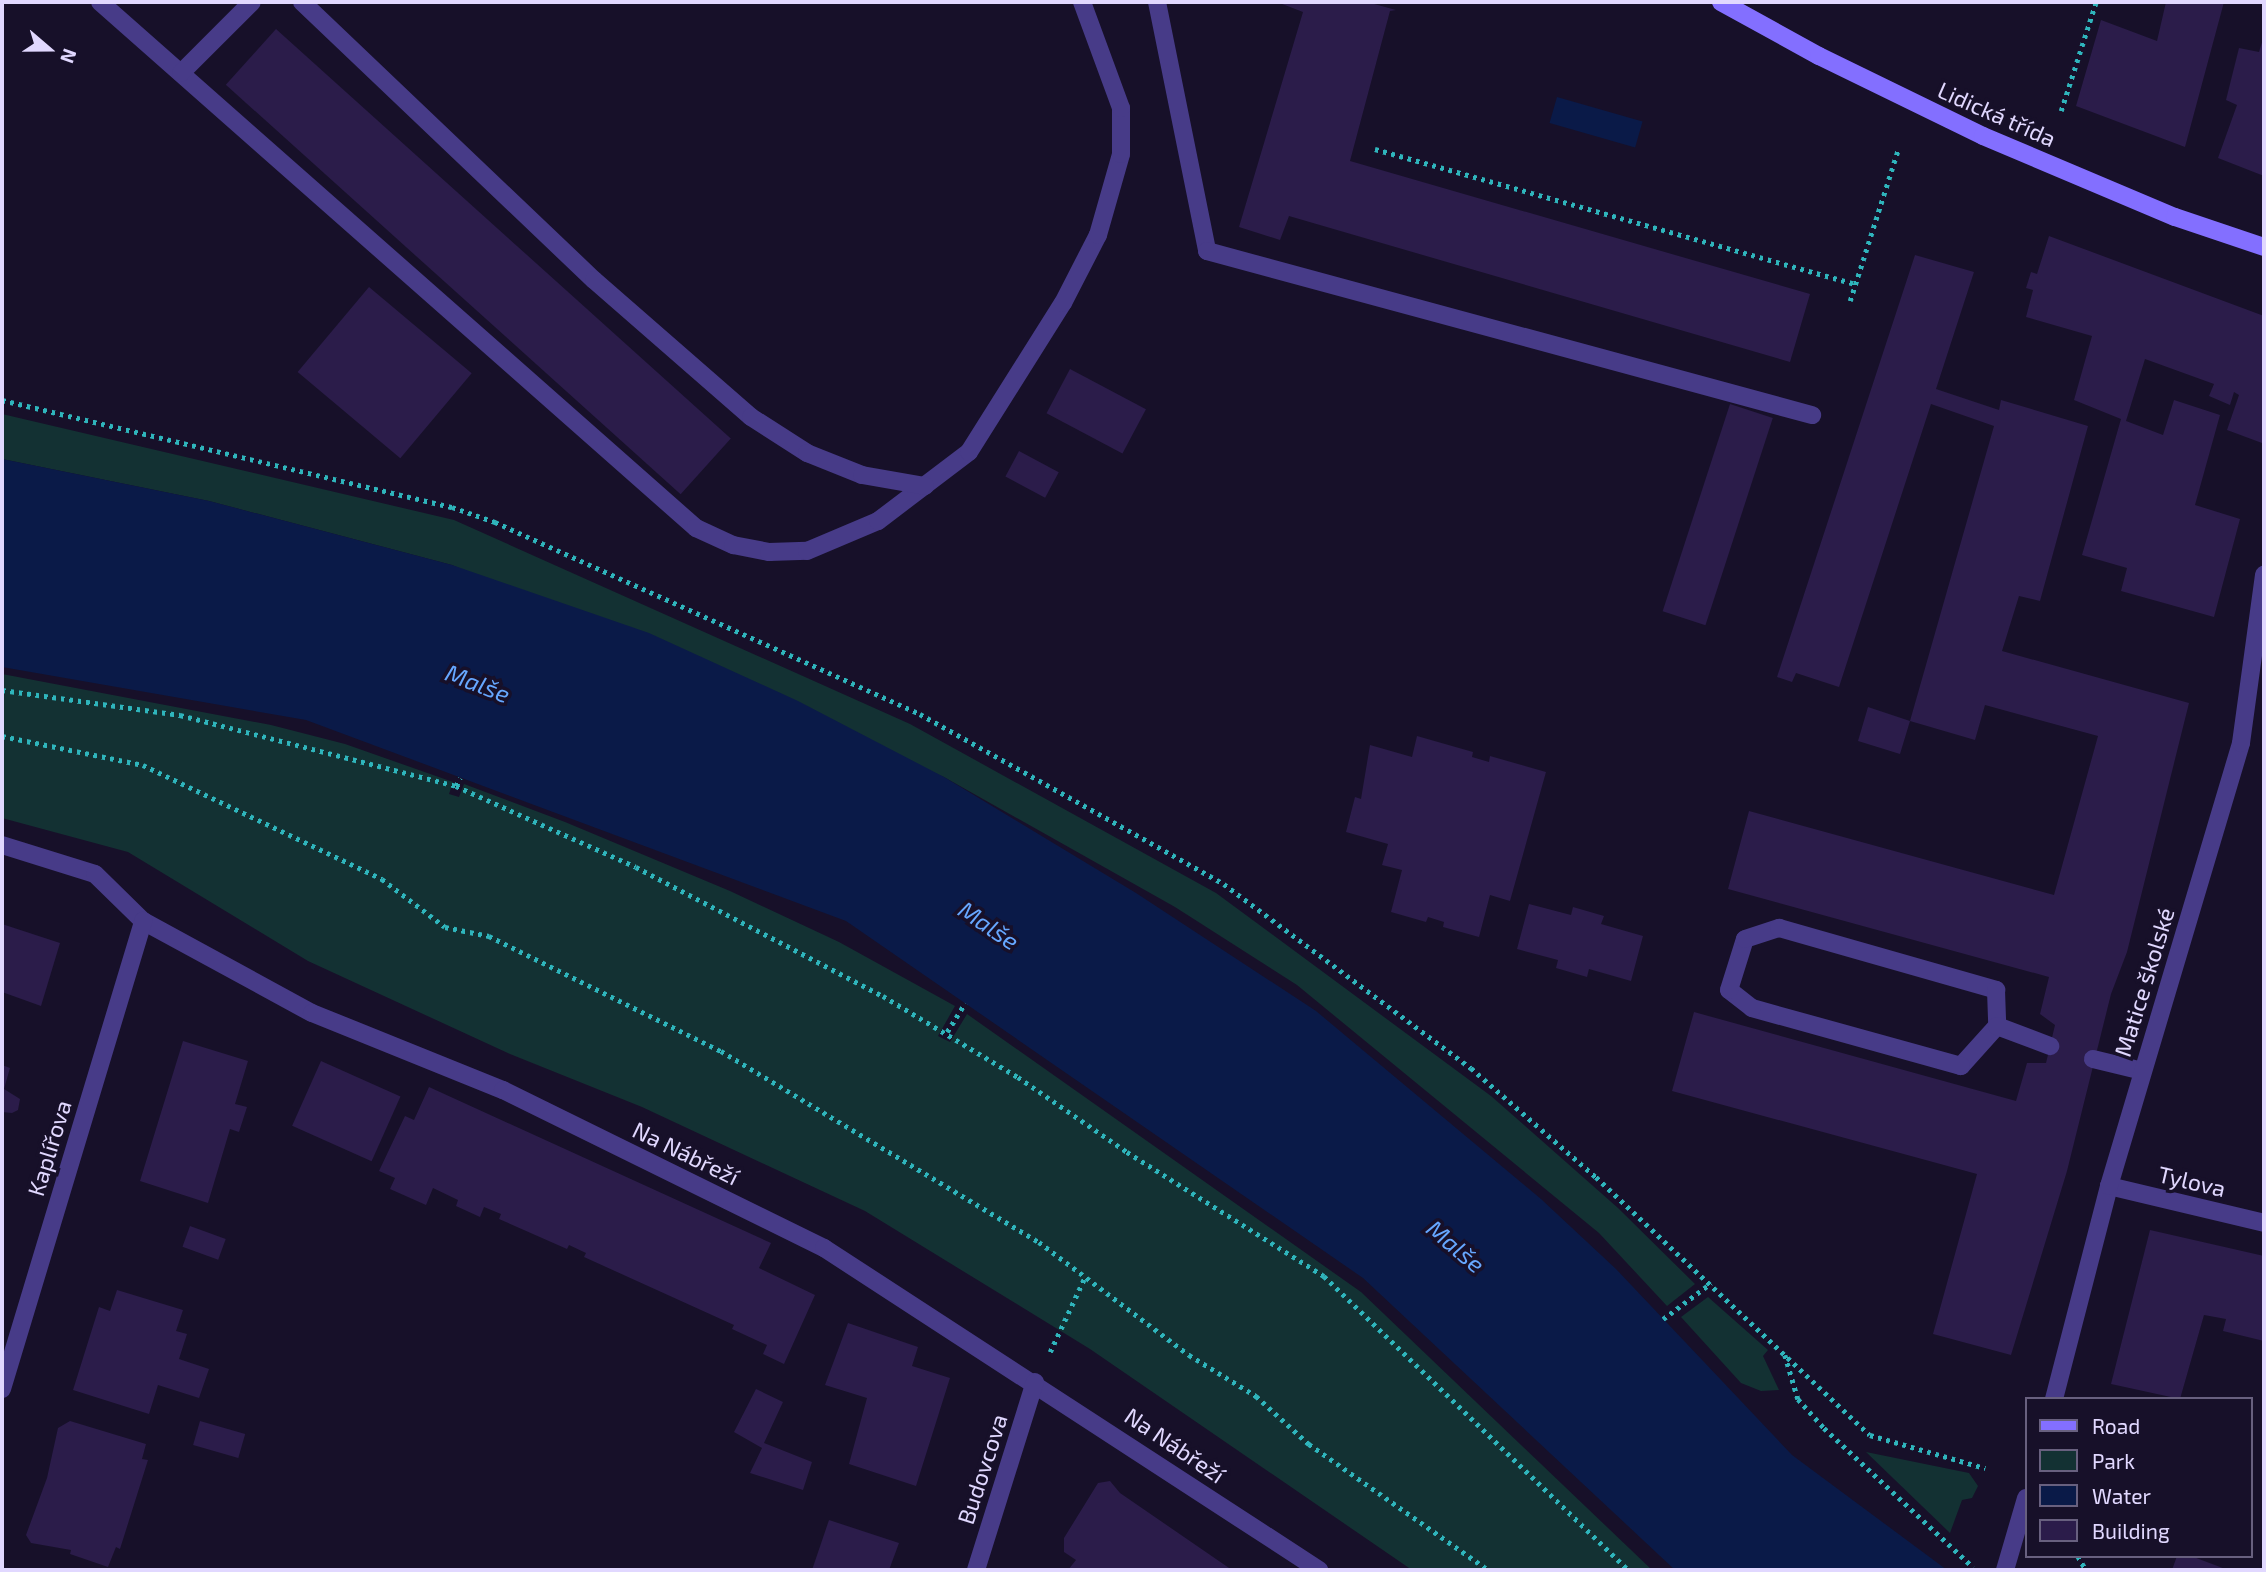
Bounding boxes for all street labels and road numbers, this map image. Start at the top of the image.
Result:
street label: Lidická třída [1934,76,2060,152]
street label: Matice školské [2108,904,2180,1060]
street label: Kaplířova [21,1097,77,1199]
street label: Na Nábřeží [628,1115,744,1191]
street label: Tylova [2156,1160,2228,1202]
street label: Na Nábřeží [1120,1402,1230,1488]
street label: Budovcova [951,1410,1013,1528]

